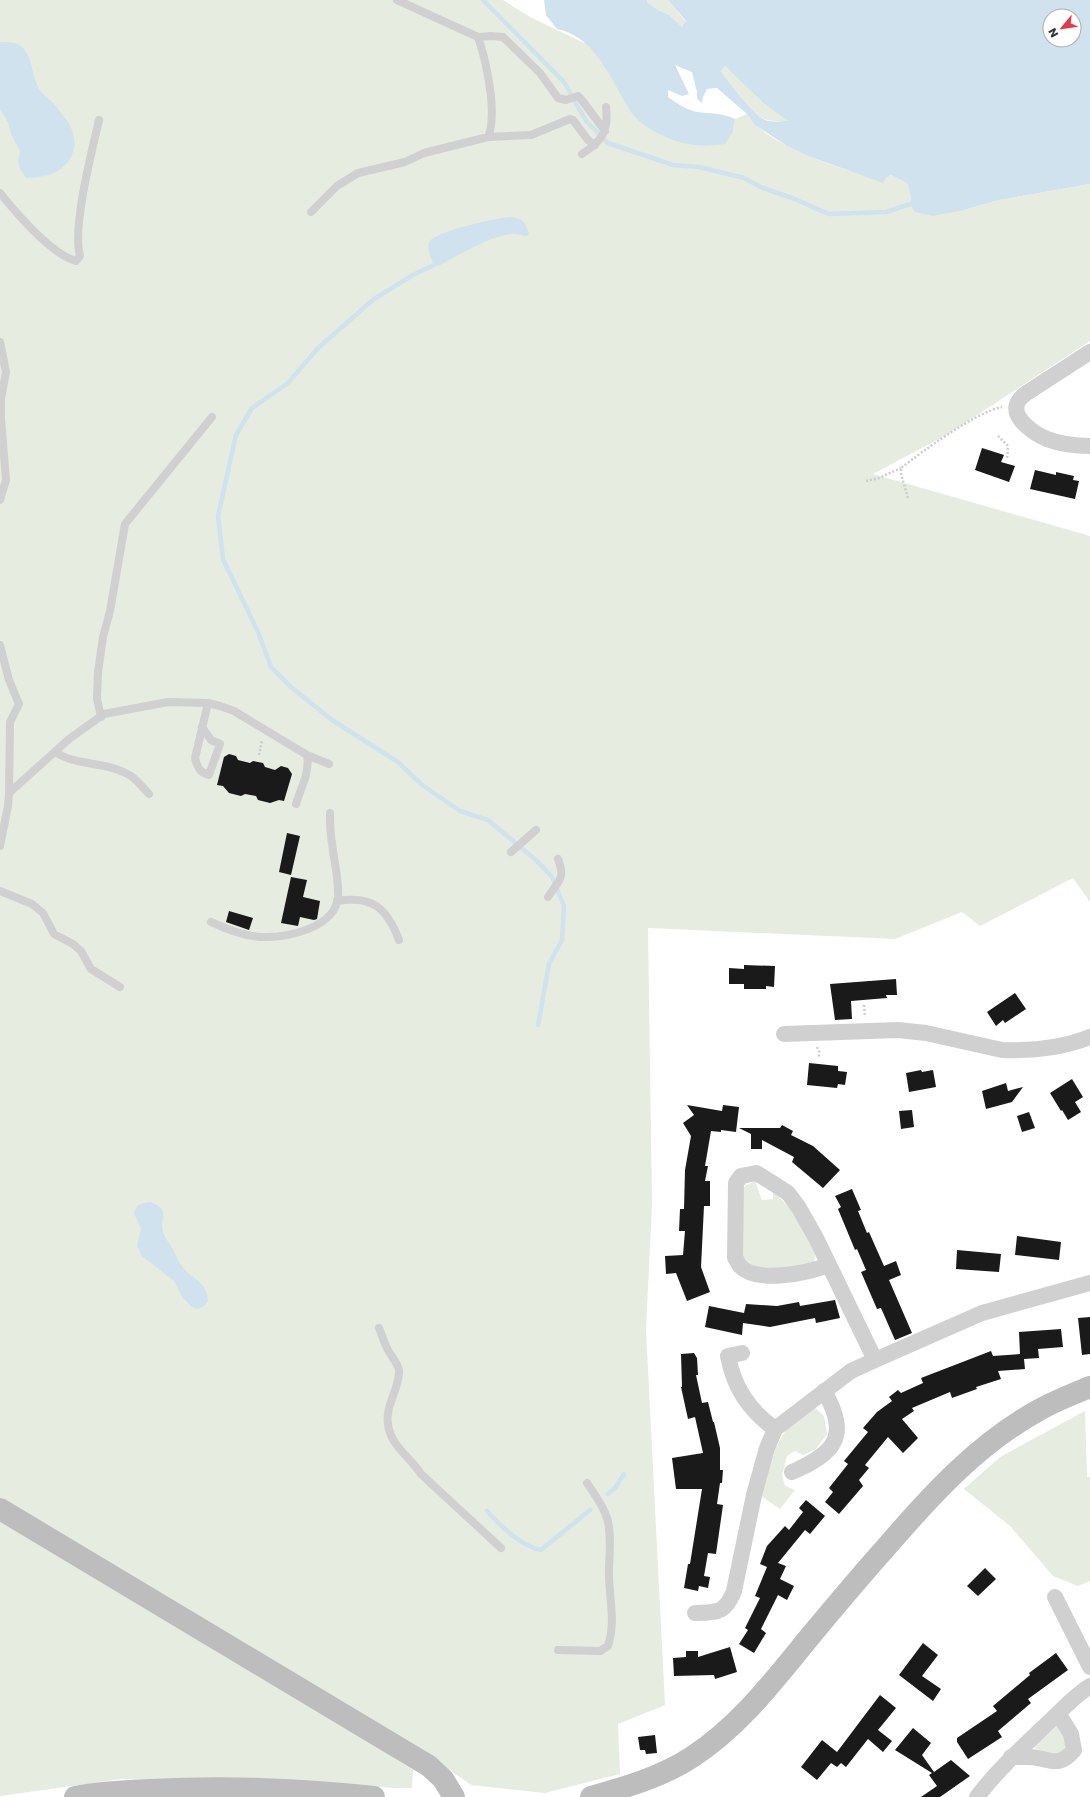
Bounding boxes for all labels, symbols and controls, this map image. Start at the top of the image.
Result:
north arrow [1042,8,1082,48]
text: N [1044,25,1062,40]

